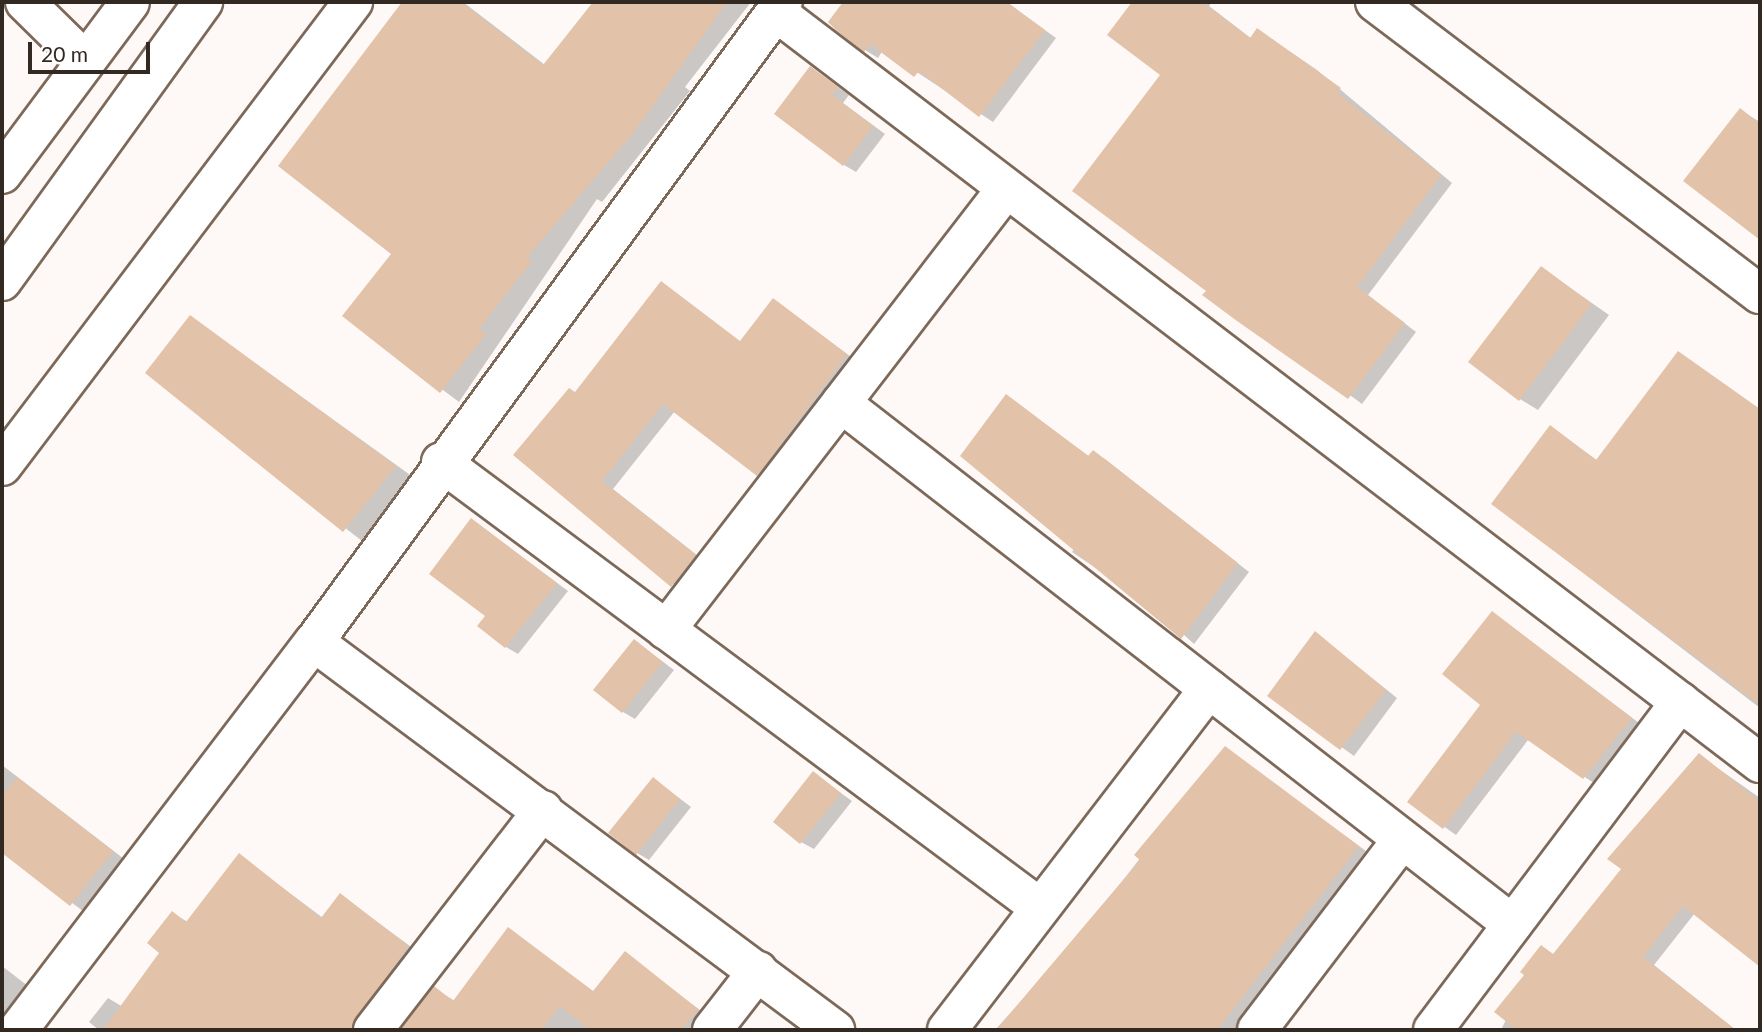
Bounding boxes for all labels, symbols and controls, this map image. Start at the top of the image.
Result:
scale bar [32,28,154,72]
text: 20 m [41,41,88,66]

